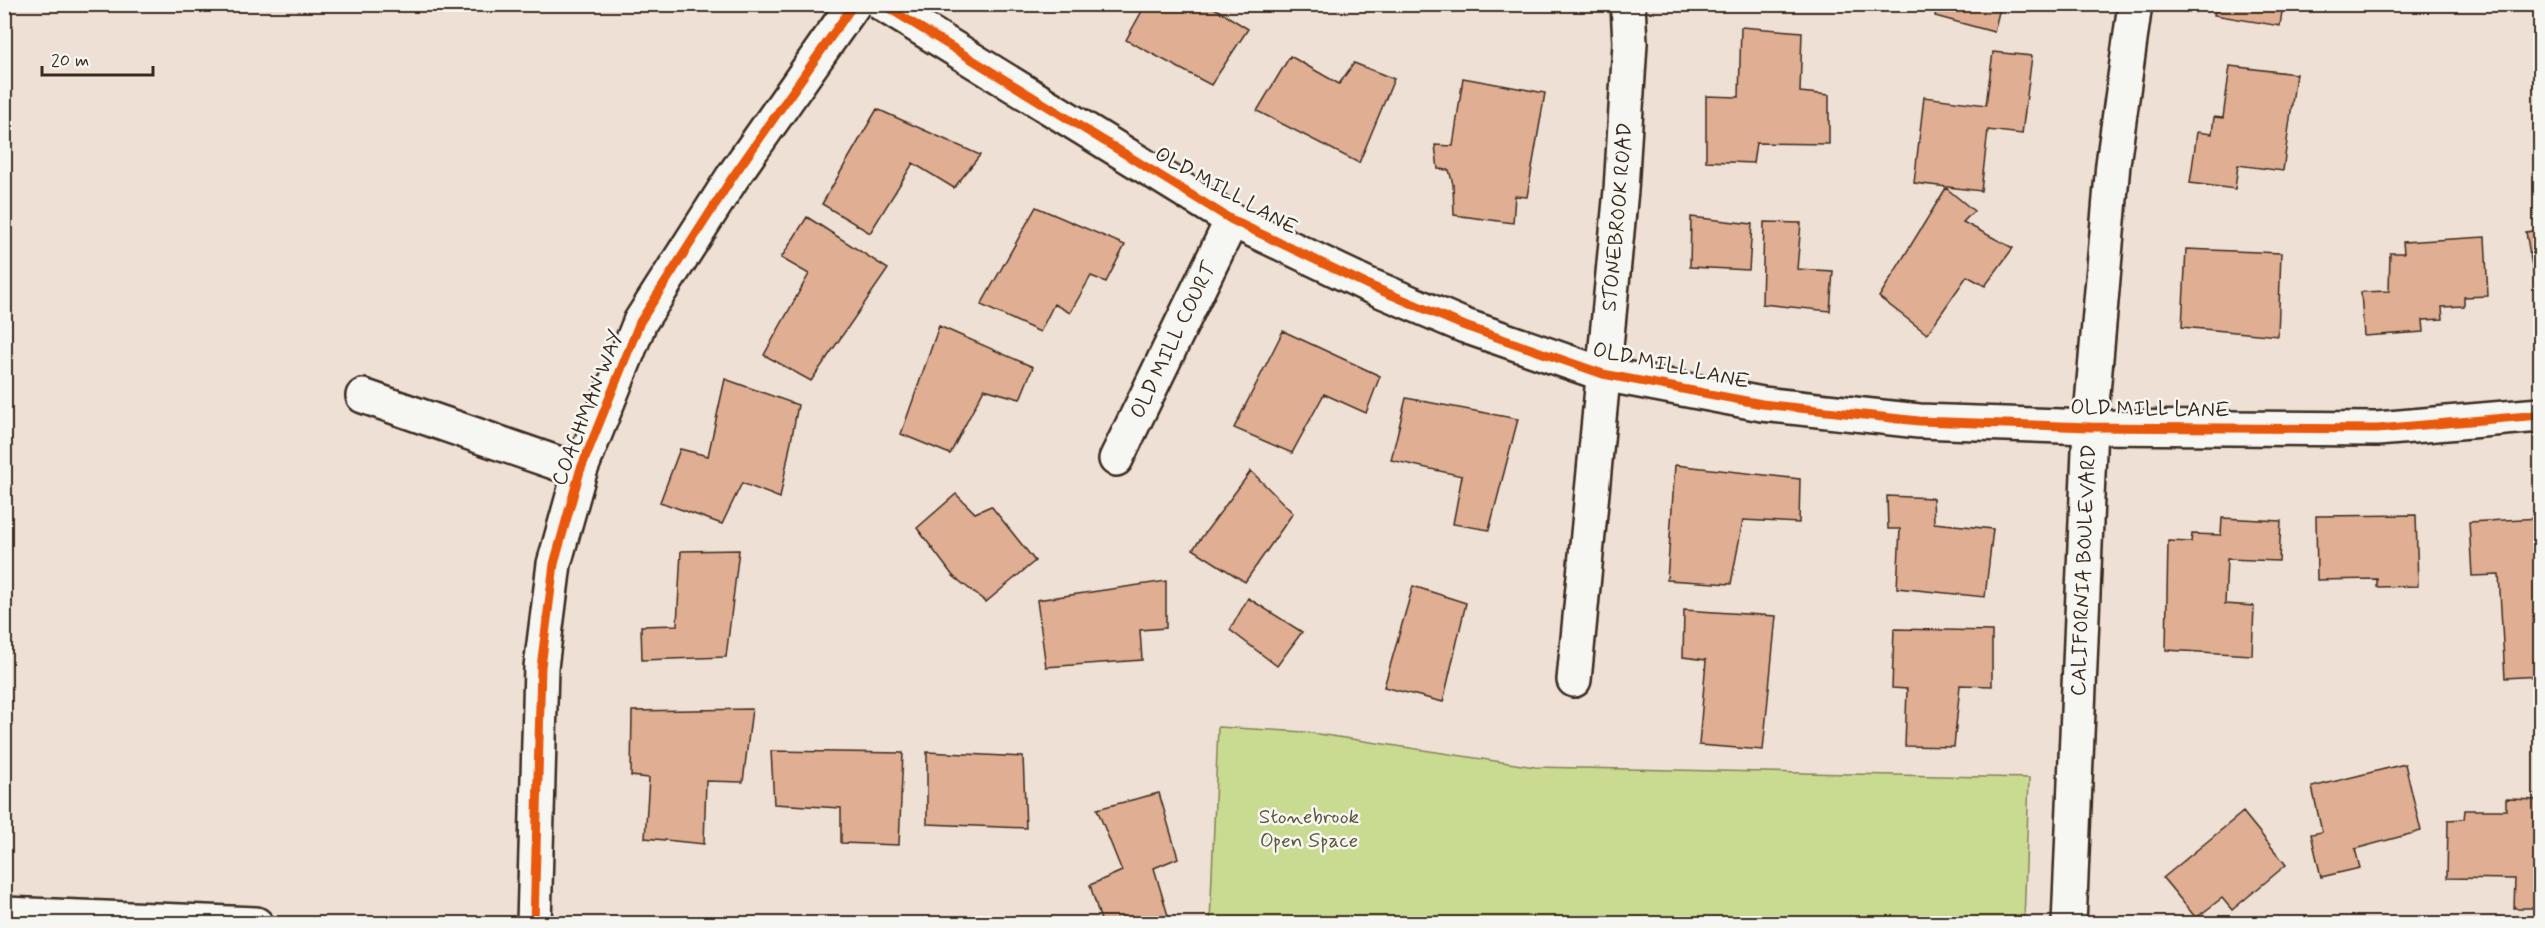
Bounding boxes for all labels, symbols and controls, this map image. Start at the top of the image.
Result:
scale bar [42,39,153,77]
text: 20 m [51,49,89,73]
street label: STONEBROOK ROAD [1595,122,1639,313]
street label: OLD MILL LANE [1150,140,1303,242]
street label: OLD MILL COURT [1124,257,1224,423]
street label: COACHMAN WAY [545,326,631,490]
street label: OLD MILL LANE [1590,336,1752,396]
street label: OLD MILL LANE [2070,394,2230,424]
street label: CALIFORNIA BOULEVARD [2065,444,2103,697]
park label: Stonebrook Open Space [1259,803,1360,855]

